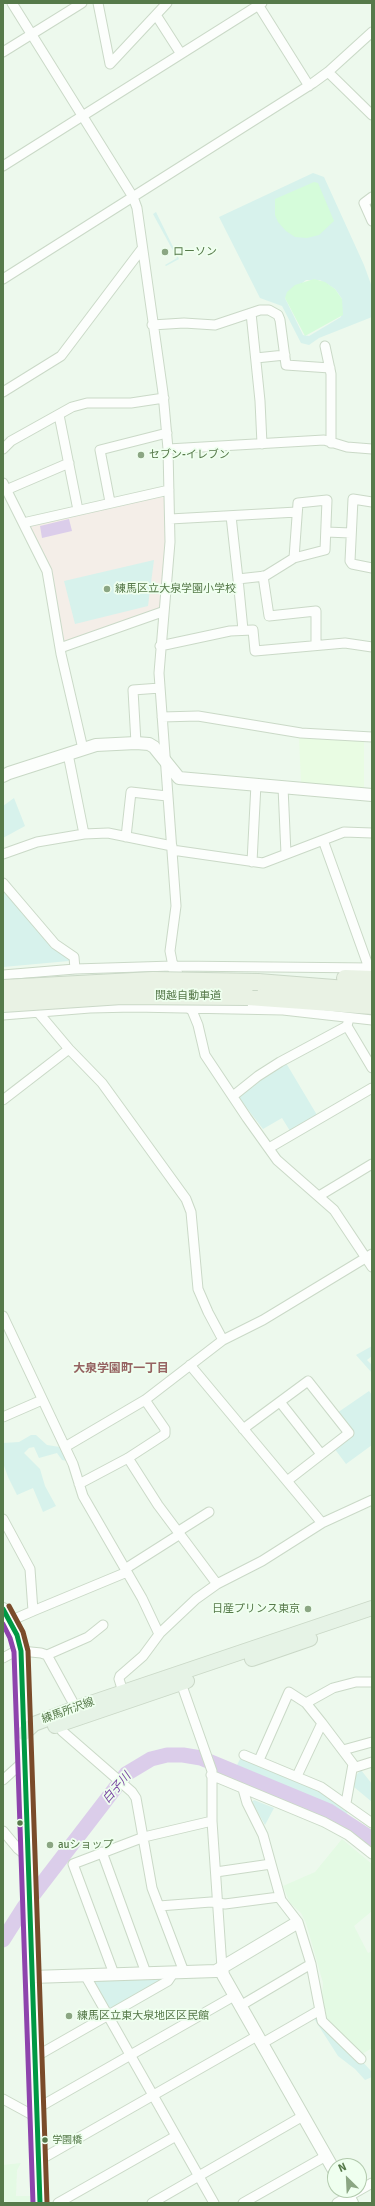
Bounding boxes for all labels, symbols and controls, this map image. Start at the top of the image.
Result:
place label: ローソン [173,245,217,259]
marker: ローソン [160,247,170,257]
place label: セブン-イレブン [149,448,230,462]
marker: セブン-イレブン [136,450,146,460]
place label: 練馬区立大泉学園小学校 [115,582,236,596]
marker: 練馬区立大泉学園小学校 [102,584,112,594]
street label: 関越自動車道 [155,989,221,1003]
district label: 大泉学園町一丁目 [73,1362,169,1376]
place label: 日産プリンス東京 [212,1602,300,1616]
marker: 日産プリンス東京 [303,1604,313,1614]
street label: 練馬所沢線 [40,1695,96,1727]
water label: 白子川 [100,1770,134,1806]
unlabelled marker [15,1818,25,1828]
place label: auショップ [58,1838,114,1852]
marker: auショップ [45,1840,55,1850]
place label: 練馬区立東大泉地区区民館 [77,2009,209,2023]
marker: 練馬区立東大泉地区区民館 [64,2011,74,2021]
place label: 学園橋 [52,2134,82,2146]
marker: 学園橋 [40,2135,50,2145]
north arrow [327,2158,367,2198]
text: N [336,2160,348,2175]

